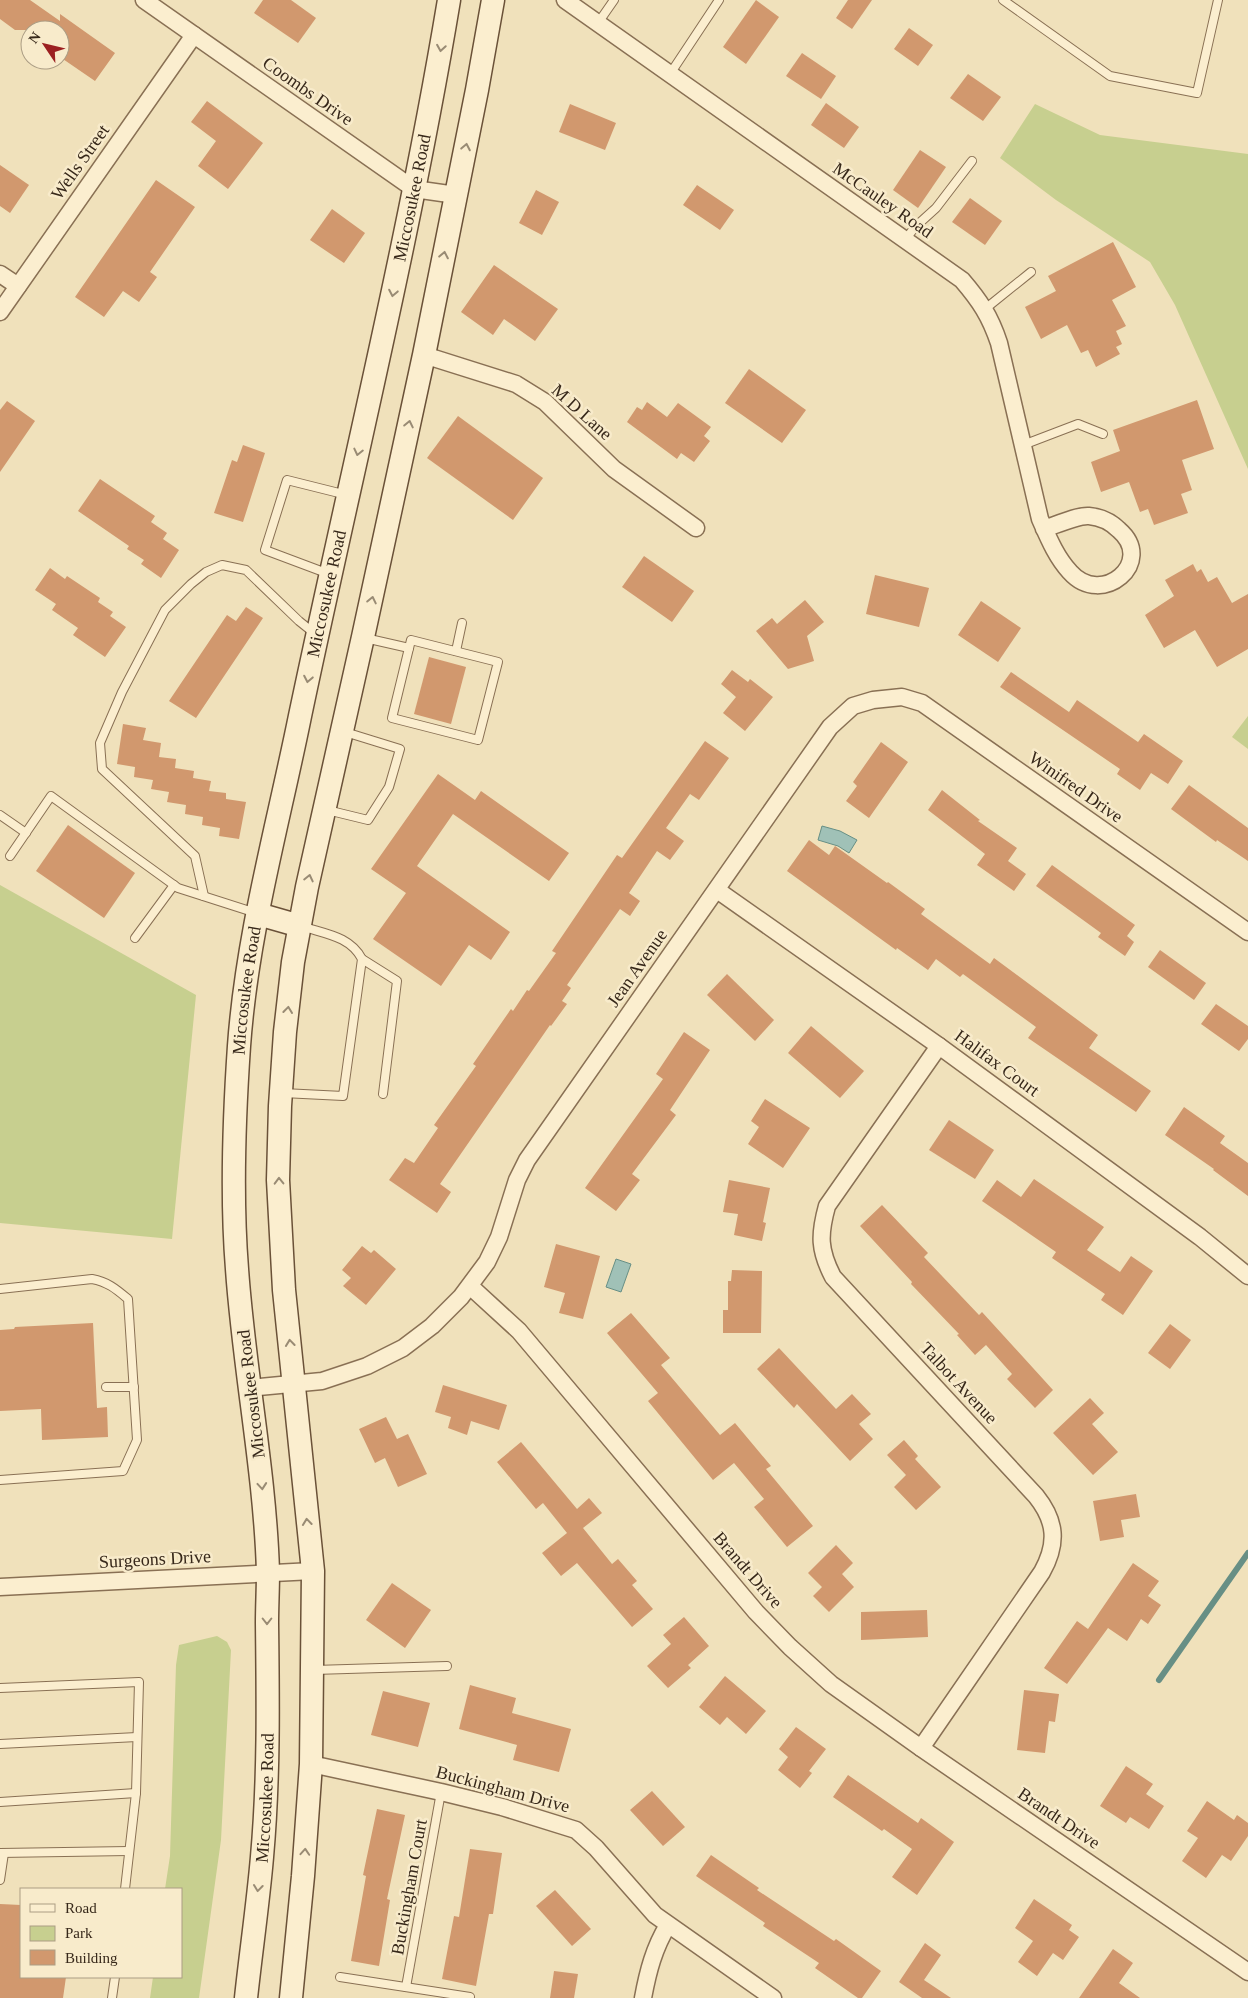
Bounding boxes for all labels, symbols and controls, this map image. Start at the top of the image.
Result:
north arrow [20,20,70,70]
text: N [26,29,44,46]
one-way arrow [436,44,447,52]
street label: Coombs Drive [259,53,357,129]
street label: Wells Street [47,121,113,203]
street label: Miccosukee Road [389,132,435,263]
one-way arrow [460,143,471,152]
street label: McCauley Road [829,158,937,242]
one-way arrow [438,251,449,260]
one-way arrow [388,289,398,298]
street label: M D Lane [548,380,616,444]
one-way arrow [403,420,414,428]
one-way arrow [354,448,364,457]
street label: Miccosukee Road [303,528,350,659]
one-way arrow [366,596,376,604]
one-way arrow [303,675,313,684]
street label: Winifred Drive [1025,747,1127,827]
one-way arrow [303,874,314,883]
street label: Miccosukee Road [228,925,265,1055]
street label: Jean Avenue [603,925,671,1011]
one-way arrow [282,1005,293,1013]
street label: Halifax Court [951,1026,1043,1100]
one-way arrow [274,1177,284,1184]
street label: Miccosukee Road [233,1329,269,1459]
street label: Talbot Avenue [916,1338,1002,1428]
one-way arrow [285,1339,296,1347]
one-way arrow [256,1483,267,1491]
one-way arrow [302,1518,313,1526]
street label: Brandt Drive [709,1528,787,1612]
street label: Surgeons Drive [98,1546,212,1572]
one-way arrow [262,1618,272,1625]
street label: Miccosukee Road [252,1733,278,1864]
street label: Buckingham Drive [434,1762,572,1816]
street label: Brandt Drive [1014,1783,1104,1853]
street label: Buckingham Court [387,1818,431,1956]
one-way arrow [300,1848,311,1856]
one-way arrow [253,1885,264,1893]
legend [20,1888,182,1978]
text: Road [65,1900,97,1916]
text: Park [65,1925,93,1941]
text: Building [65,1950,118,1966]

